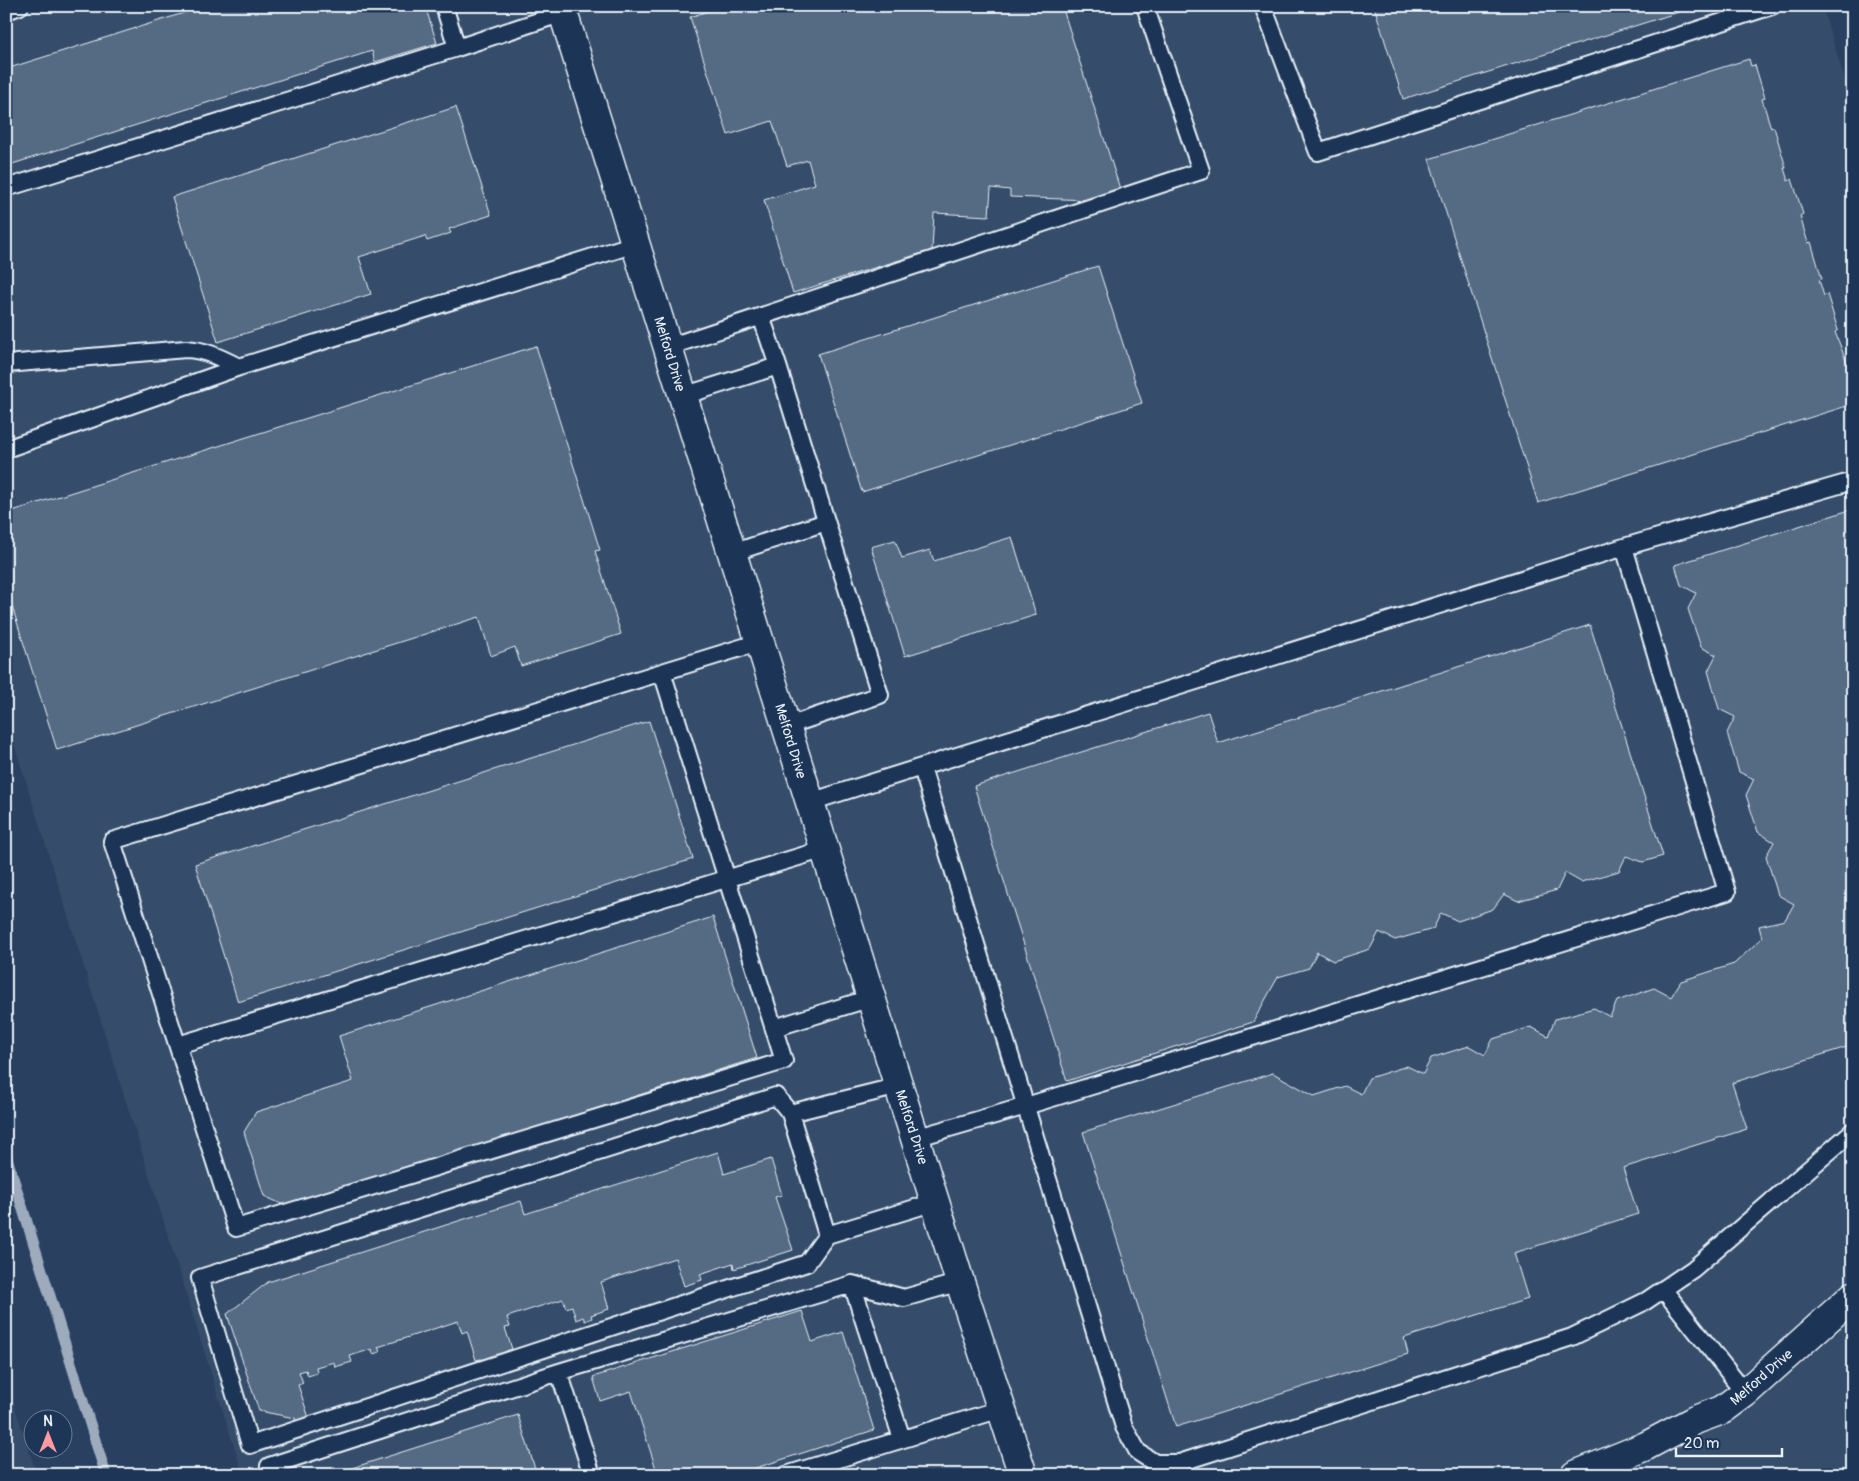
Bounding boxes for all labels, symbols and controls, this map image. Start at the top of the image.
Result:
street label: Melford Drive [650,315,689,394]
street label: Melford Drive [771,702,810,781]
street label: Melford Drive [892,1088,932,1167]
street label: Melford Drive [1727,1346,1796,1409]
north arrow [22,1408,72,1458]
text: N [43,1413,53,1430]
scale bar [1676,1426,1783,1458]
text: 20 m [1684,1434,1719,1453]

